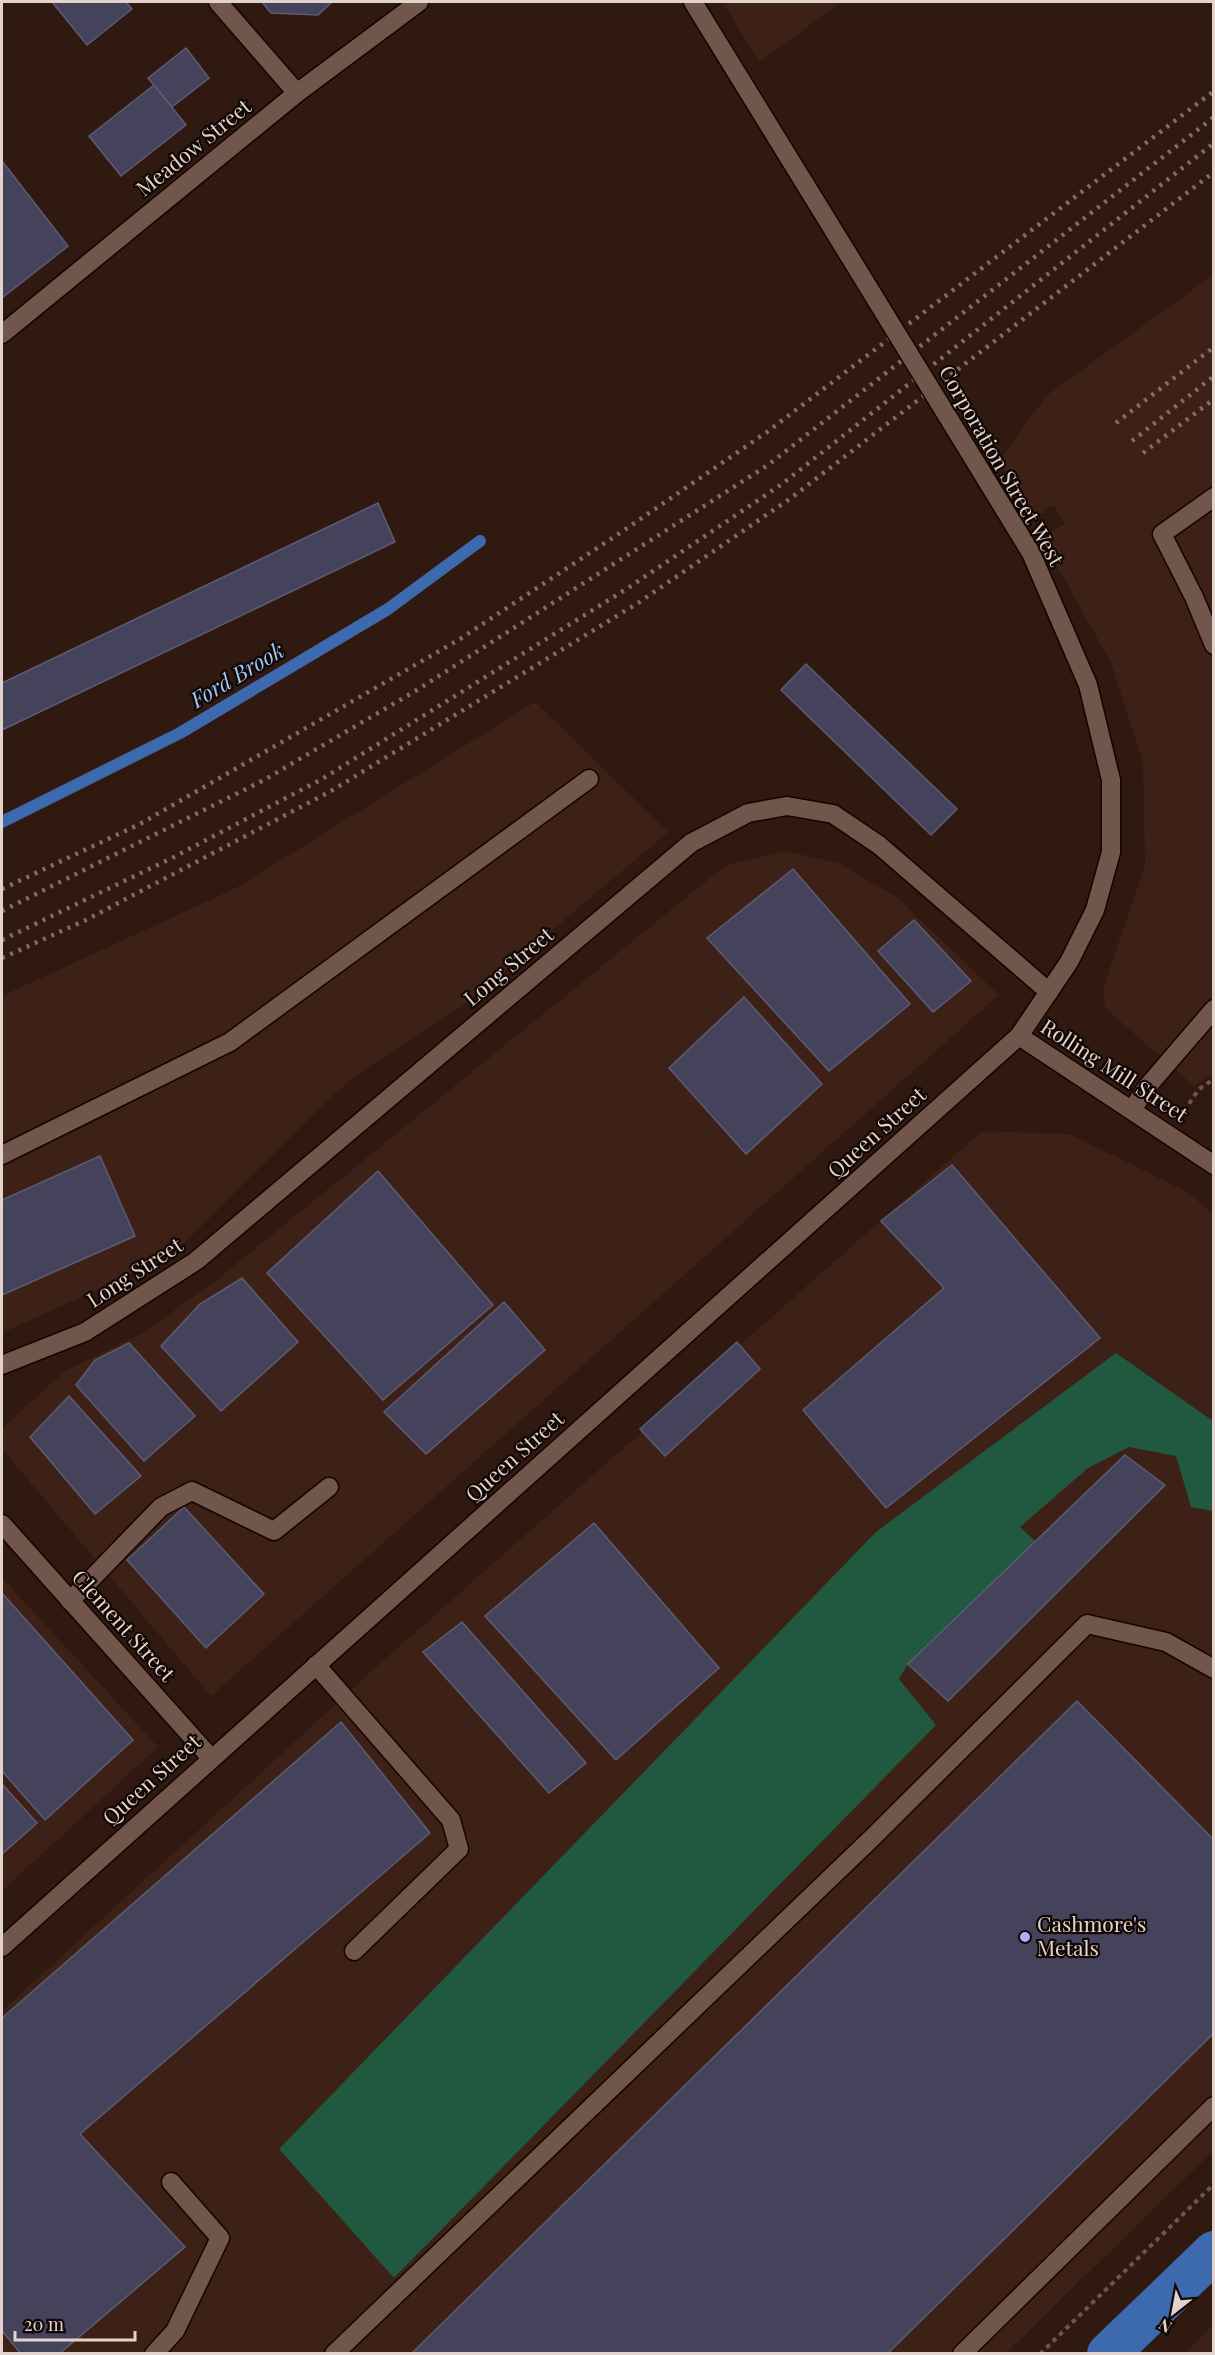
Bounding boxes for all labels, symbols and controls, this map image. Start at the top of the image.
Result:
street label: Meadow Street [130,91,256,201]
street label: Corporation Street West [934,360,1072,571]
water label: Ford Brook [183,634,289,714]
street label: Long Street [457,919,559,1011]
street label: Rolling Mill Street [1036,1011,1194,1128]
street label: Queen Street [821,1080,931,1183]
street label: Long Street [81,1230,188,1313]
street label: Queen Street [459,1404,569,1507]
street label: Clement Street [67,1563,183,1687]
street label: Queen Street [96,1727,206,1830]
place label: Cashmore's Metals [1037,1909,1146,1961]
marker: Cashmore's Metals [1018,1930,1032,1944]
north arrow [1143,2283,1203,2343]
scale bar [15,2304,135,2342]
text: 20 m [24,2312,64,2336]
text: N [1154,2314,1175,2338]

